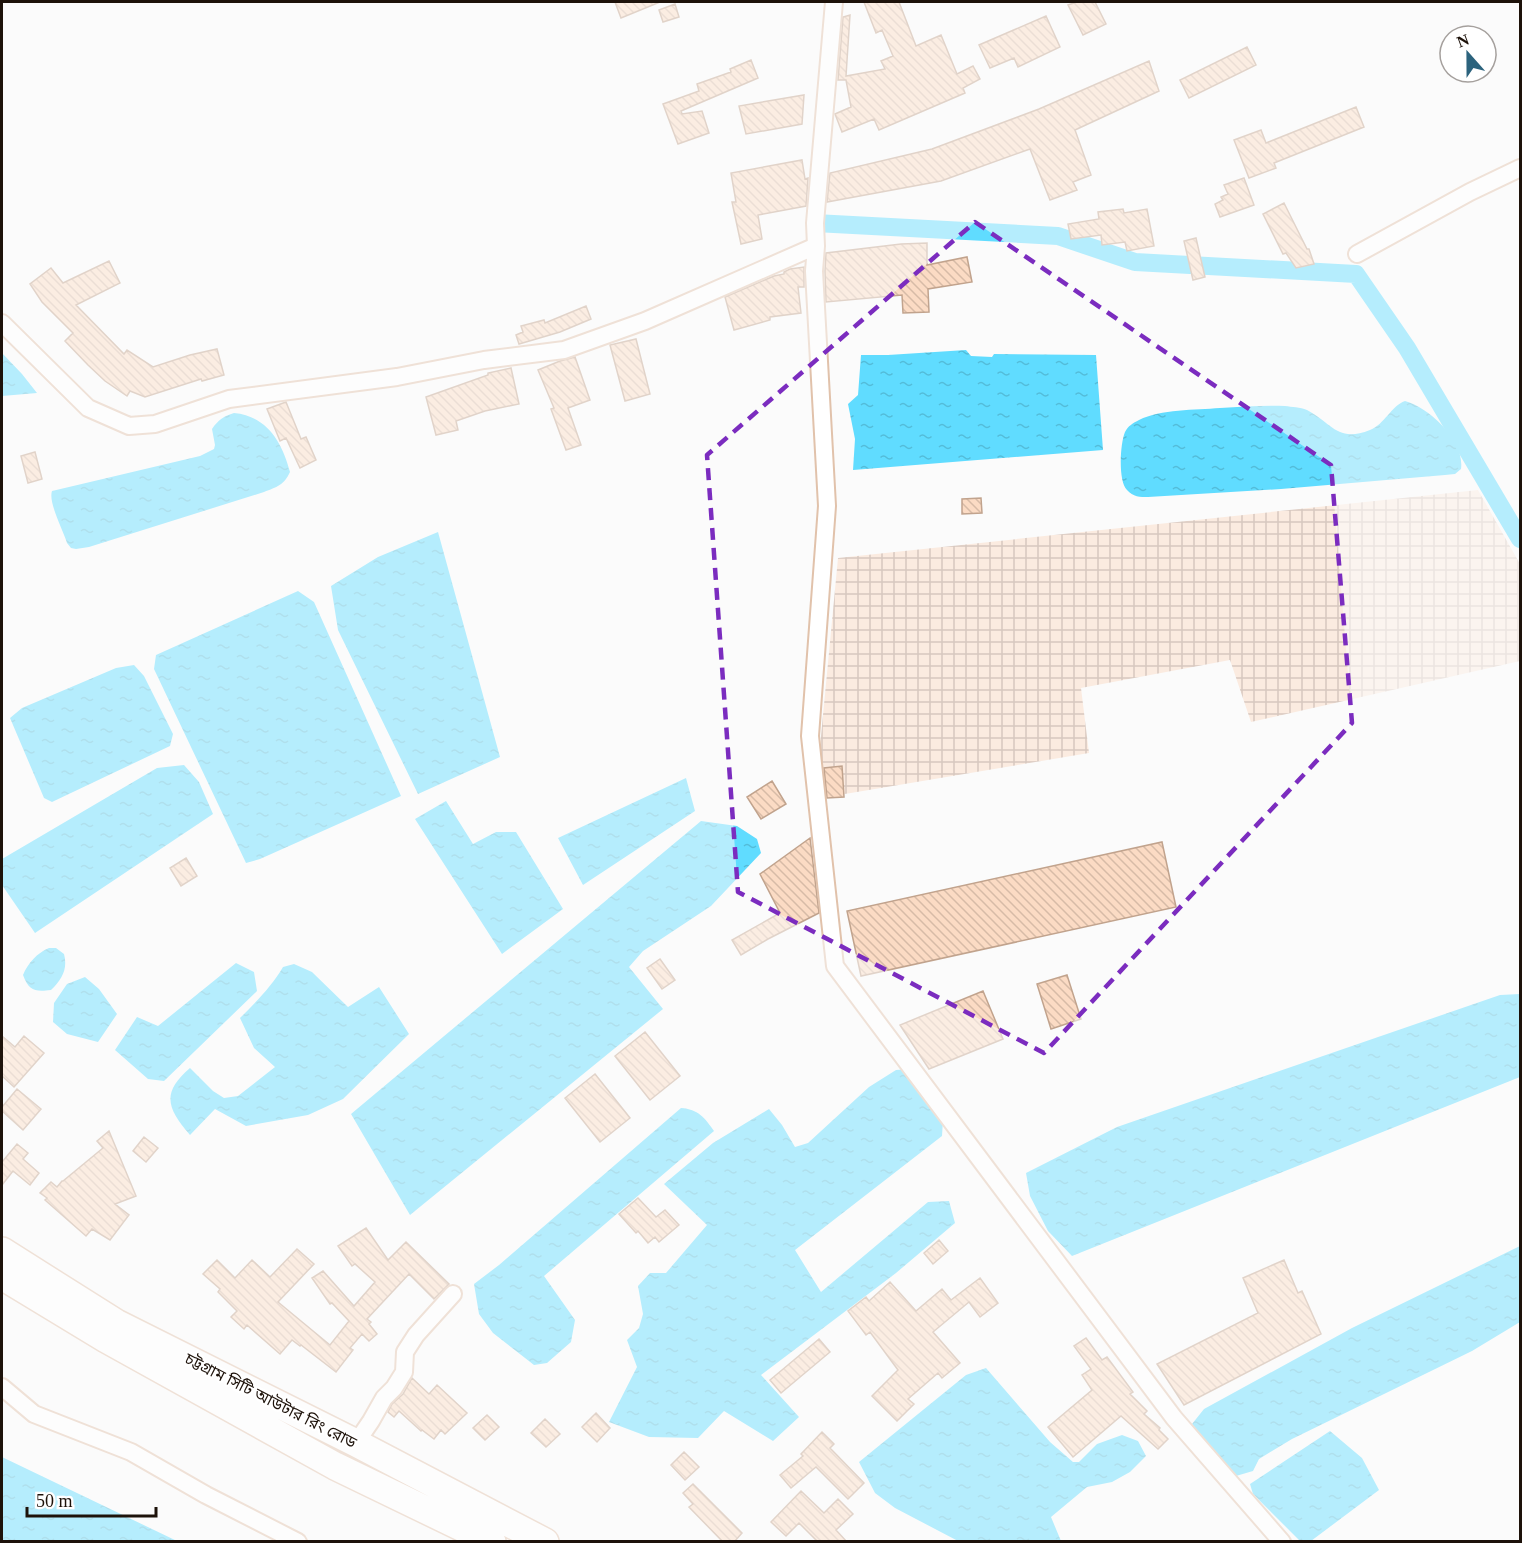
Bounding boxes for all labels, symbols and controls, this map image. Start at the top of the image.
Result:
north arrow [1438,24,1498,84]
text: N [1454,30,1472,50]
street label: চট্টগ্রাম সিটি আউটার রিং রোড [181,1348,360,1451]
scale bar [27,1480,156,1518]
text: 50 m [36,1491,73,1511]

